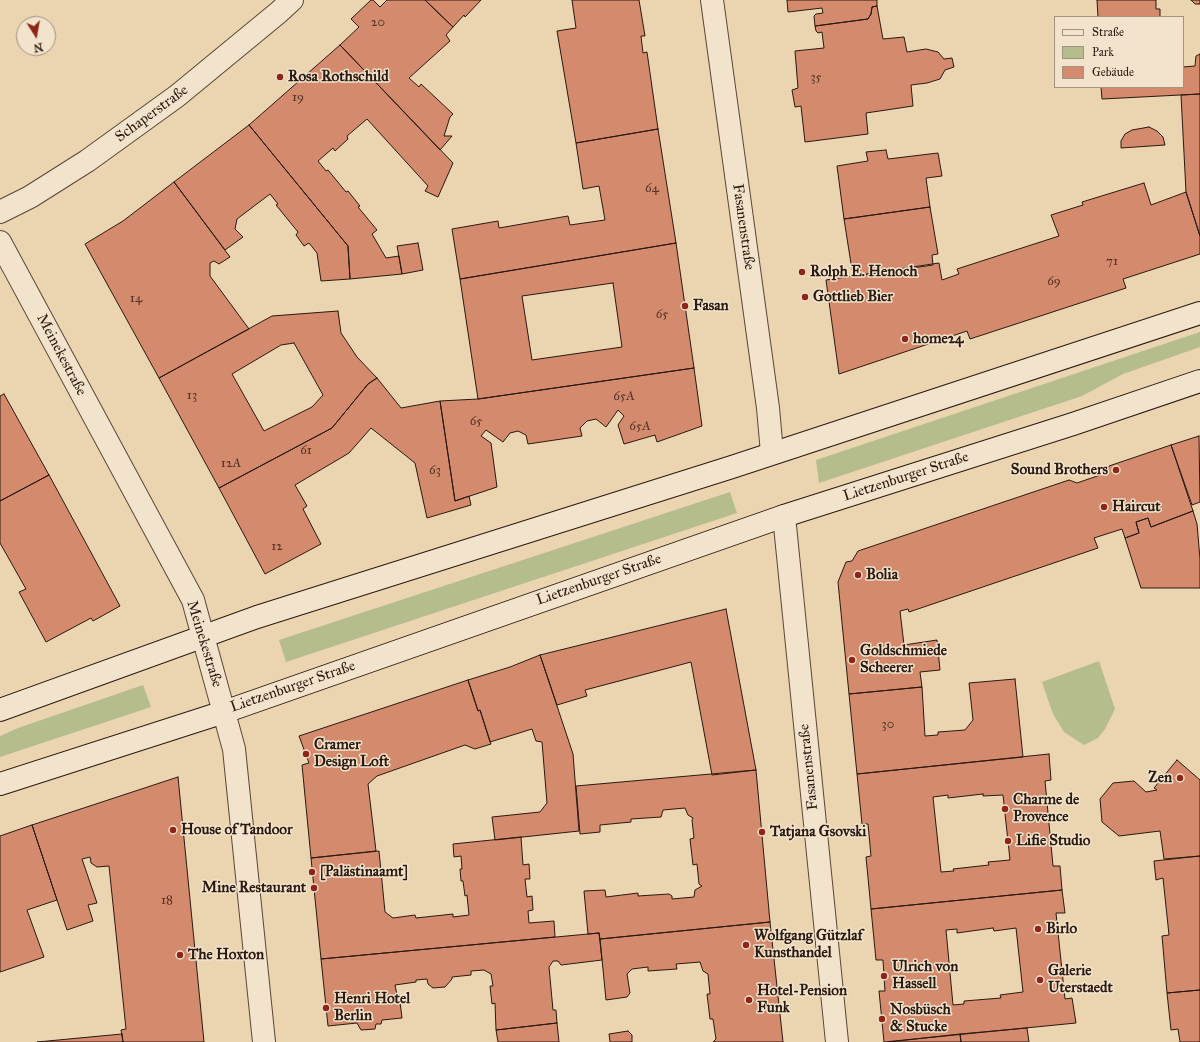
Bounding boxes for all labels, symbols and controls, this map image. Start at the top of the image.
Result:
house number: 20 [371,15,385,31]
north arrow [16,16,56,56]
legend [1054,16,1184,88]
text: Straße [1092,25,1124,39]
text: N [32,40,44,55]
text: Park [1092,45,1114,59]
text: Gebäude [1092,65,1134,79]
place label: Rosa Rothschild [288,68,389,86]
house number: 35 [810,70,822,86]
marker: Rosa Rothschild [275,72,285,82]
street label: Schaperstraße [112,82,192,146]
house number: 19 [292,90,304,106]
house number: 64 [645,181,659,197]
street label: Fasanenstraße [728,183,758,271]
house number: 71 [1106,254,1118,270]
place label: Rolph E. Henoch [810,263,918,281]
marker: Rolph E. Henoch [797,267,807,277]
house number: 69 [1047,274,1061,290]
place label: Gottlieb Bier [813,288,893,306]
house number: 14 [130,291,142,307]
marker: Gottlieb Bier [800,292,810,302]
place label: Fasan [693,297,729,315]
marker: Fasan [680,301,690,311]
house number: 65 [656,307,668,323]
street label: Meinekestraße [32,311,90,399]
place label: home24 [913,330,963,348]
marker: home24 [900,334,910,344]
house number: 13 [187,388,197,404]
house number: 65A [613,389,635,405]
house number: 65 [470,414,482,430]
house number: 65A [629,419,651,435]
house number: 61 [300,443,312,459]
street label: Lietzenburger Straße [841,448,971,506]
house number: 12A [221,456,241,472]
place label: Sound Brothers [1011,461,1108,479]
house number: 63 [429,463,441,479]
marker: Sound Brothers [1111,465,1121,475]
place label: Haircut [1112,498,1161,516]
marker: Haircut [1099,502,1109,512]
house number: 12 [271,539,283,555]
street label: Lietzenburger Straße [534,550,664,610]
place label: Bolia [866,566,898,584]
marker: Bolia [853,570,863,580]
street label: Meinekestraße [182,598,226,690]
place label: Goldschmiede Scheerer [860,642,947,677]
marker: Goldschmiede Scheerer [847,655,857,665]
street label: Lietzenburger Straße [228,657,358,717]
house number: 30 [882,717,894,733]
street label: Fasanenstraße [796,723,822,811]
place label: Cramer Design Loft [314,736,389,771]
marker: Cramer Design Loft [301,749,311,759]
place label: Zen [1148,769,1172,787]
marker: Zen [1175,773,1185,783]
place label: Charme de Provence [1013,791,1079,826]
marker: Charme de Provence [1000,804,1010,814]
place label: House of Tandoor [181,821,293,839]
place label: Tatjana Gsovski [770,823,866,841]
marker: House of Tandoor [168,825,178,835]
marker: Tatjana Gsovski [757,827,767,837]
place label: Lifie Studio [1016,832,1091,850]
marker: Lifie Studio [1003,836,1013,846]
place label: [Palästinaamt] [320,863,408,881]
marker: [Palästinaamt] [307,867,317,877]
place label: Mine Restaurant [202,879,306,897]
marker: Mine Restaurant [309,883,319,893]
house number: 18 [161,893,173,909]
place label: Birlo [1046,920,1077,938]
marker: Birlo [1033,924,1043,934]
place label: Wolfgang Gützlaf Kunsthandel [754,927,863,962]
marker: Wolfgang Gützlaf Kunsthandel [741,940,751,950]
place label: The Hoxton [188,946,264,964]
marker: The Hoxton [175,950,185,960]
place label: Ulrich von Hassell [892,958,958,993]
place label: Galerie Uterstaedt [1048,962,1113,997]
marker: Ulrich von Hassell [879,971,889,981]
marker: Galerie Uterstaedt [1035,975,1045,985]
place label: Hotel-Pension Funk [757,982,847,1017]
place label: Henri Hotel Berlin [334,990,410,1025]
marker: Hotel-Pension Funk [744,995,754,1005]
place label: Nosbüsch & Stucke [890,1001,951,1036]
marker: Henri Hotel Berlin [321,1003,331,1013]
marker: Nosbüsch & Stucke [877,1014,887,1024]

